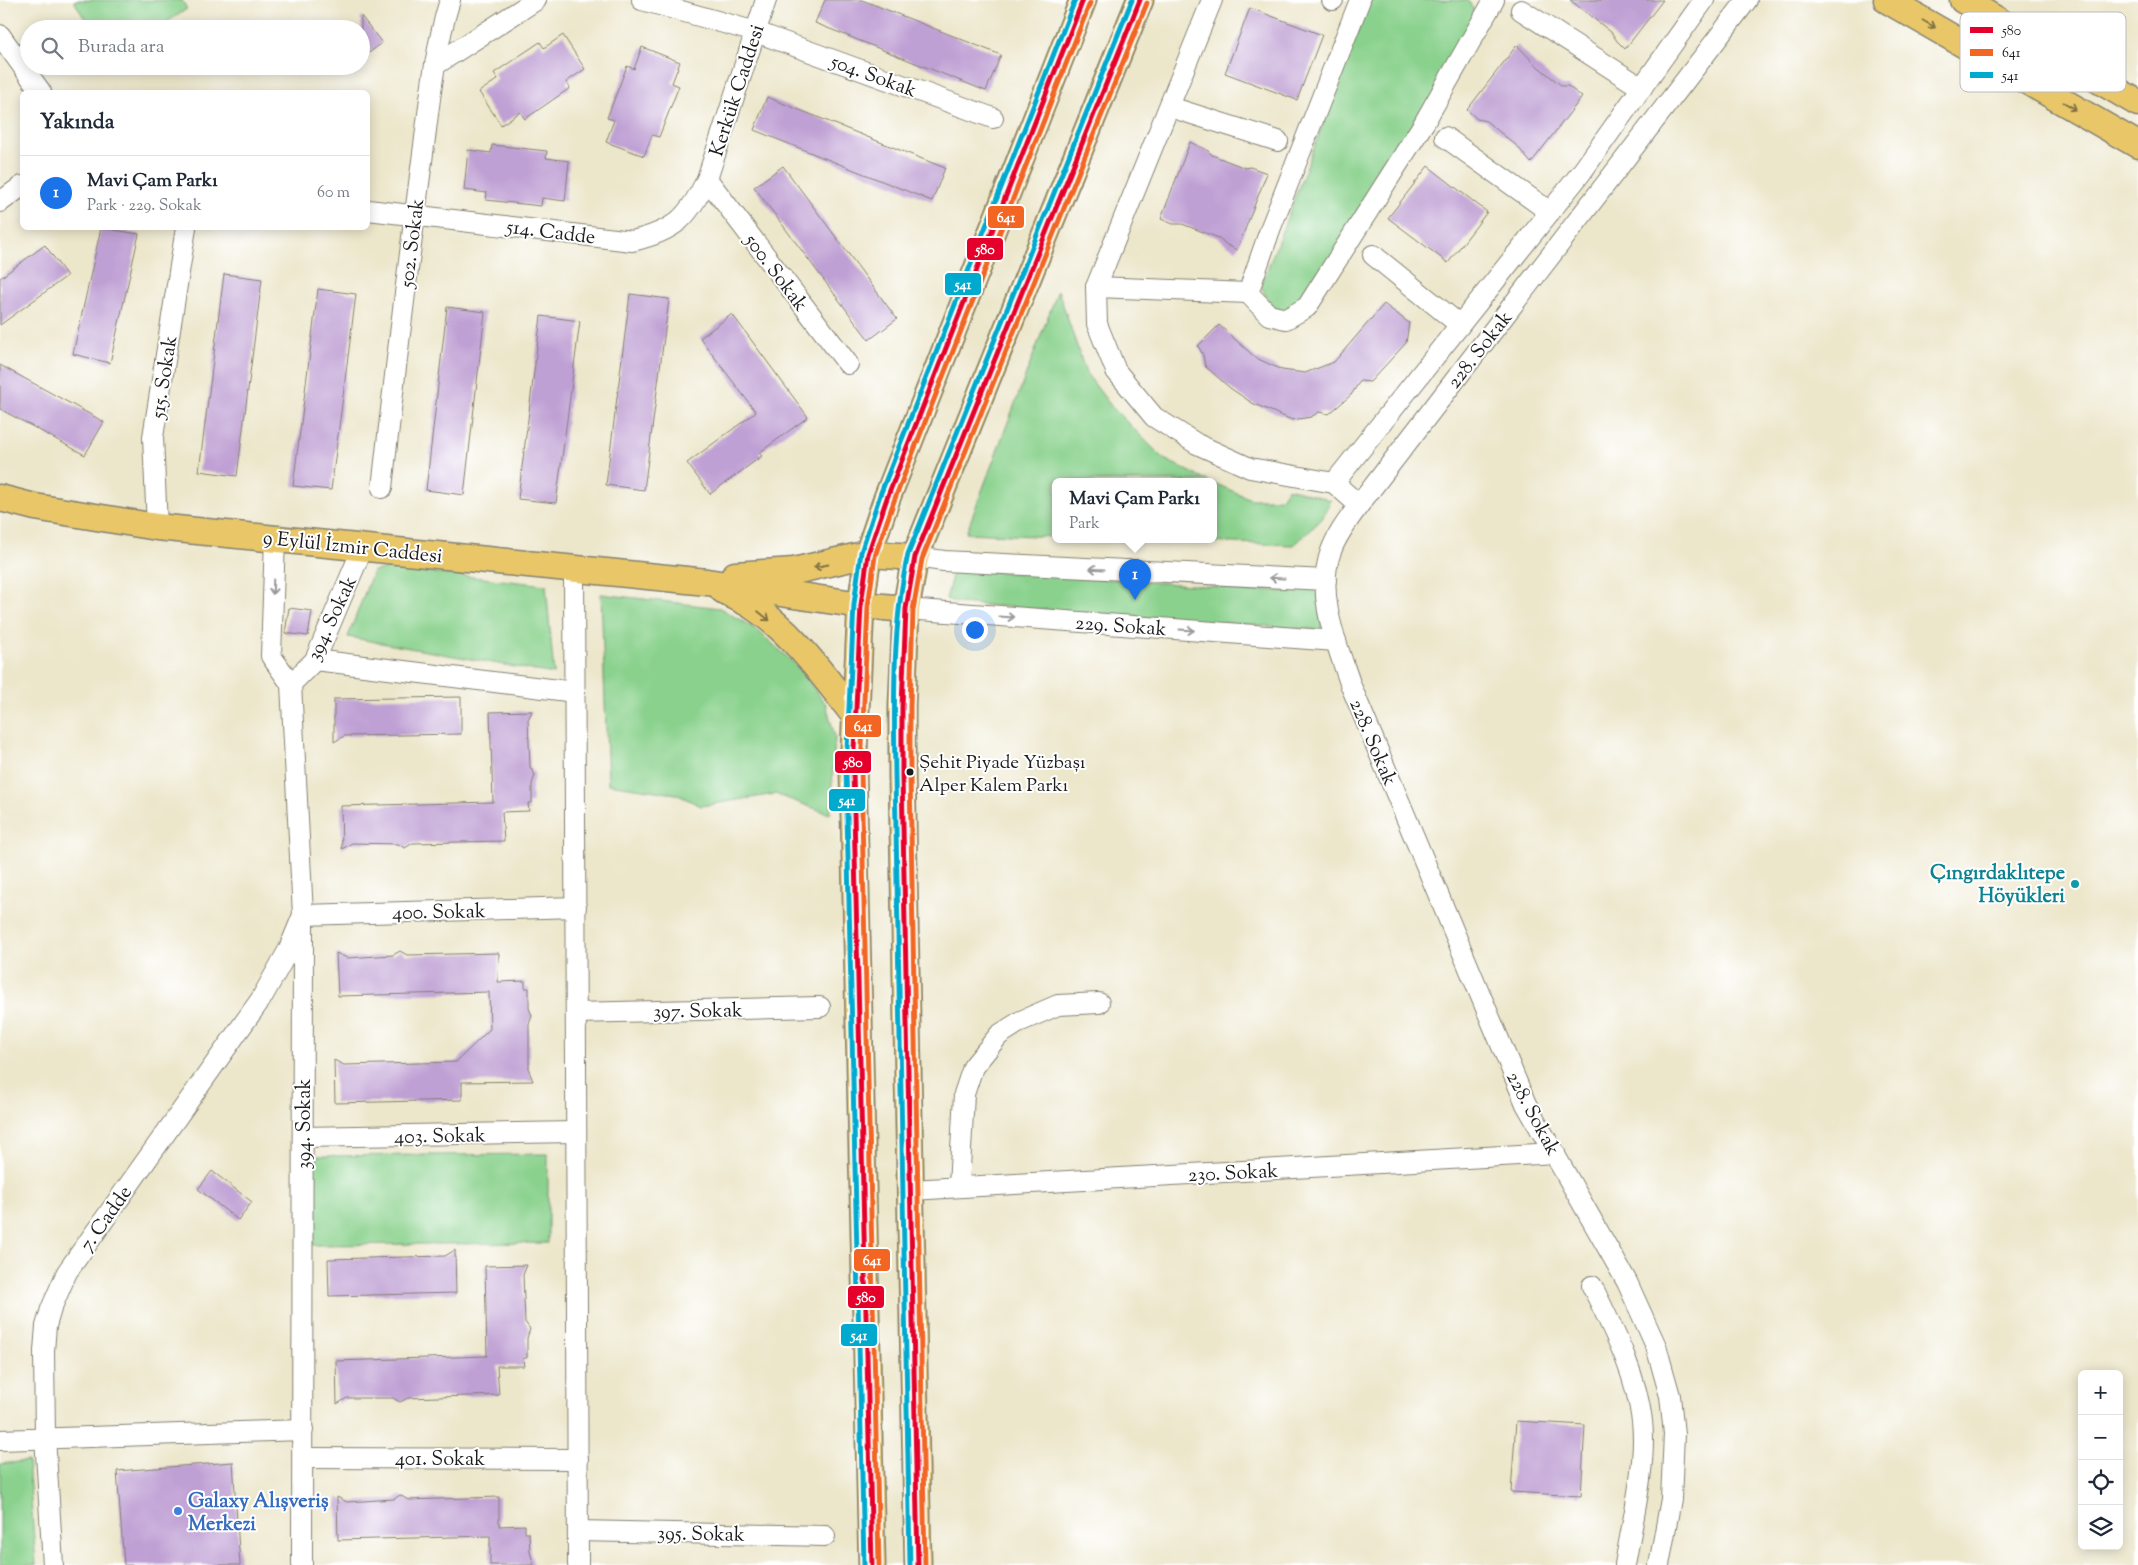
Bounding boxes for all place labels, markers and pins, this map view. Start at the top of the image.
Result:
pin: 1 [1119,559,1151,600]
place label: Şehit Piyade Yüzbaşı Alper Kalem Parkı [919,750,1085,800]
marker: Şehit Piyade Yüzbaşı Alper Kalem Parkı [905,767,915,777]
place label: Çıngırdaklıtepe Höyükleri [1930,860,2065,912]
marker: Çıngırdaklıtepe Höyükleri [2069,878,2081,890]
place label: Galaxy Alışveriş Merkezi [188,1488,329,1540]
marker: Galaxy Alışveriş Merkezi [172,1505,184,1517]

